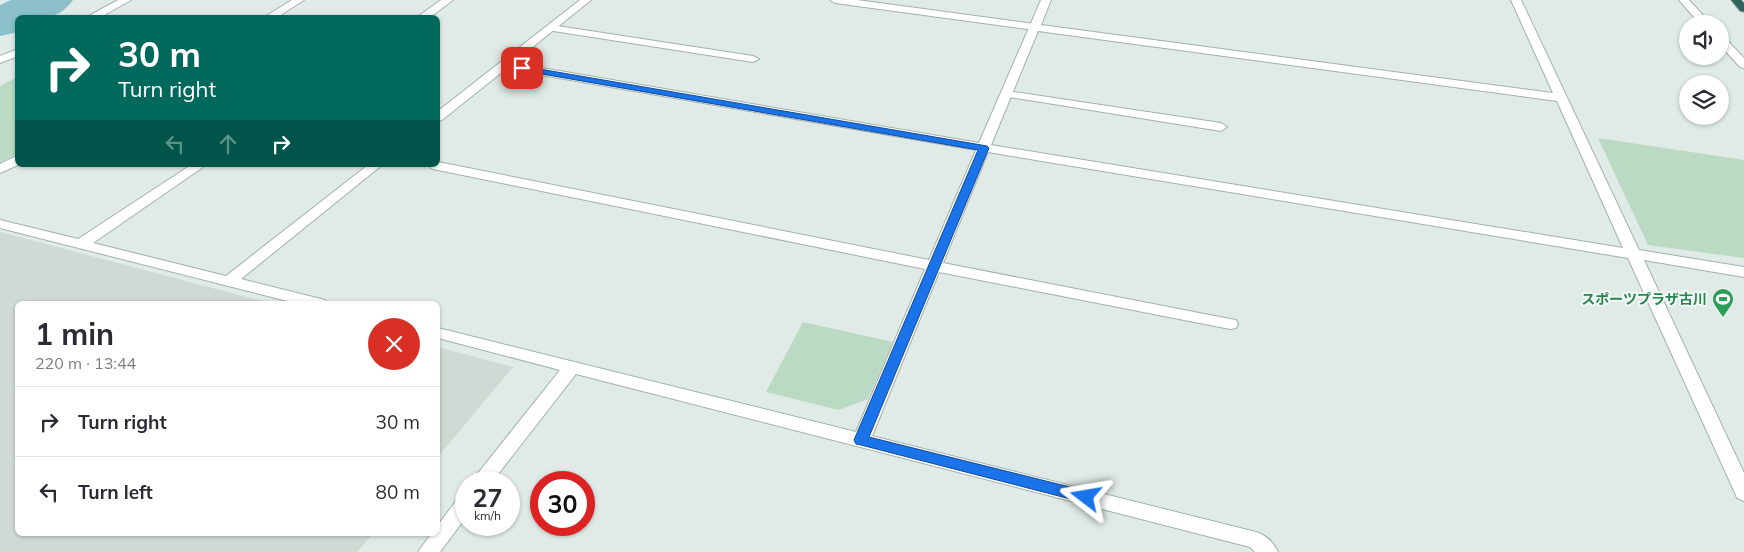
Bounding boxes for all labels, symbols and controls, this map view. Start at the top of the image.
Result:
map controls [1679,15,1729,125]
button: sound [1679,15,1729,65]
text: 30 m [118,32,201,76]
icon: right [35,35,100,100]
pin [501,47,543,89]
icon: arrive [508,54,536,82]
text: Turn right [118,75,216,103]
button: layers [1679,75,1729,125]
icon: left [161,130,189,158]
icon: ahead [214,130,242,158]
icon: right [267,130,295,158]
sports icon: スポーツプラザ古川 [1711,287,1735,318]
place label: スポーツプラザ古川 [1581,290,1707,308]
text: 1 min [35,315,114,353]
button: close [368,318,420,370]
text: 220 m · 13:44 [35,353,136,373]
icon: right [35,408,63,436]
text: Turn right [78,410,167,434]
text: 30 m [376,410,420,434]
position arrow [1059,470,1111,522]
speed limit sign: 30 [530,471,595,536]
icon: left [35,478,63,506]
text: Turn left [78,480,153,504]
text: 80 m [376,480,420,504]
text: 27 [472,482,503,513]
text: km/h [474,508,501,523]

